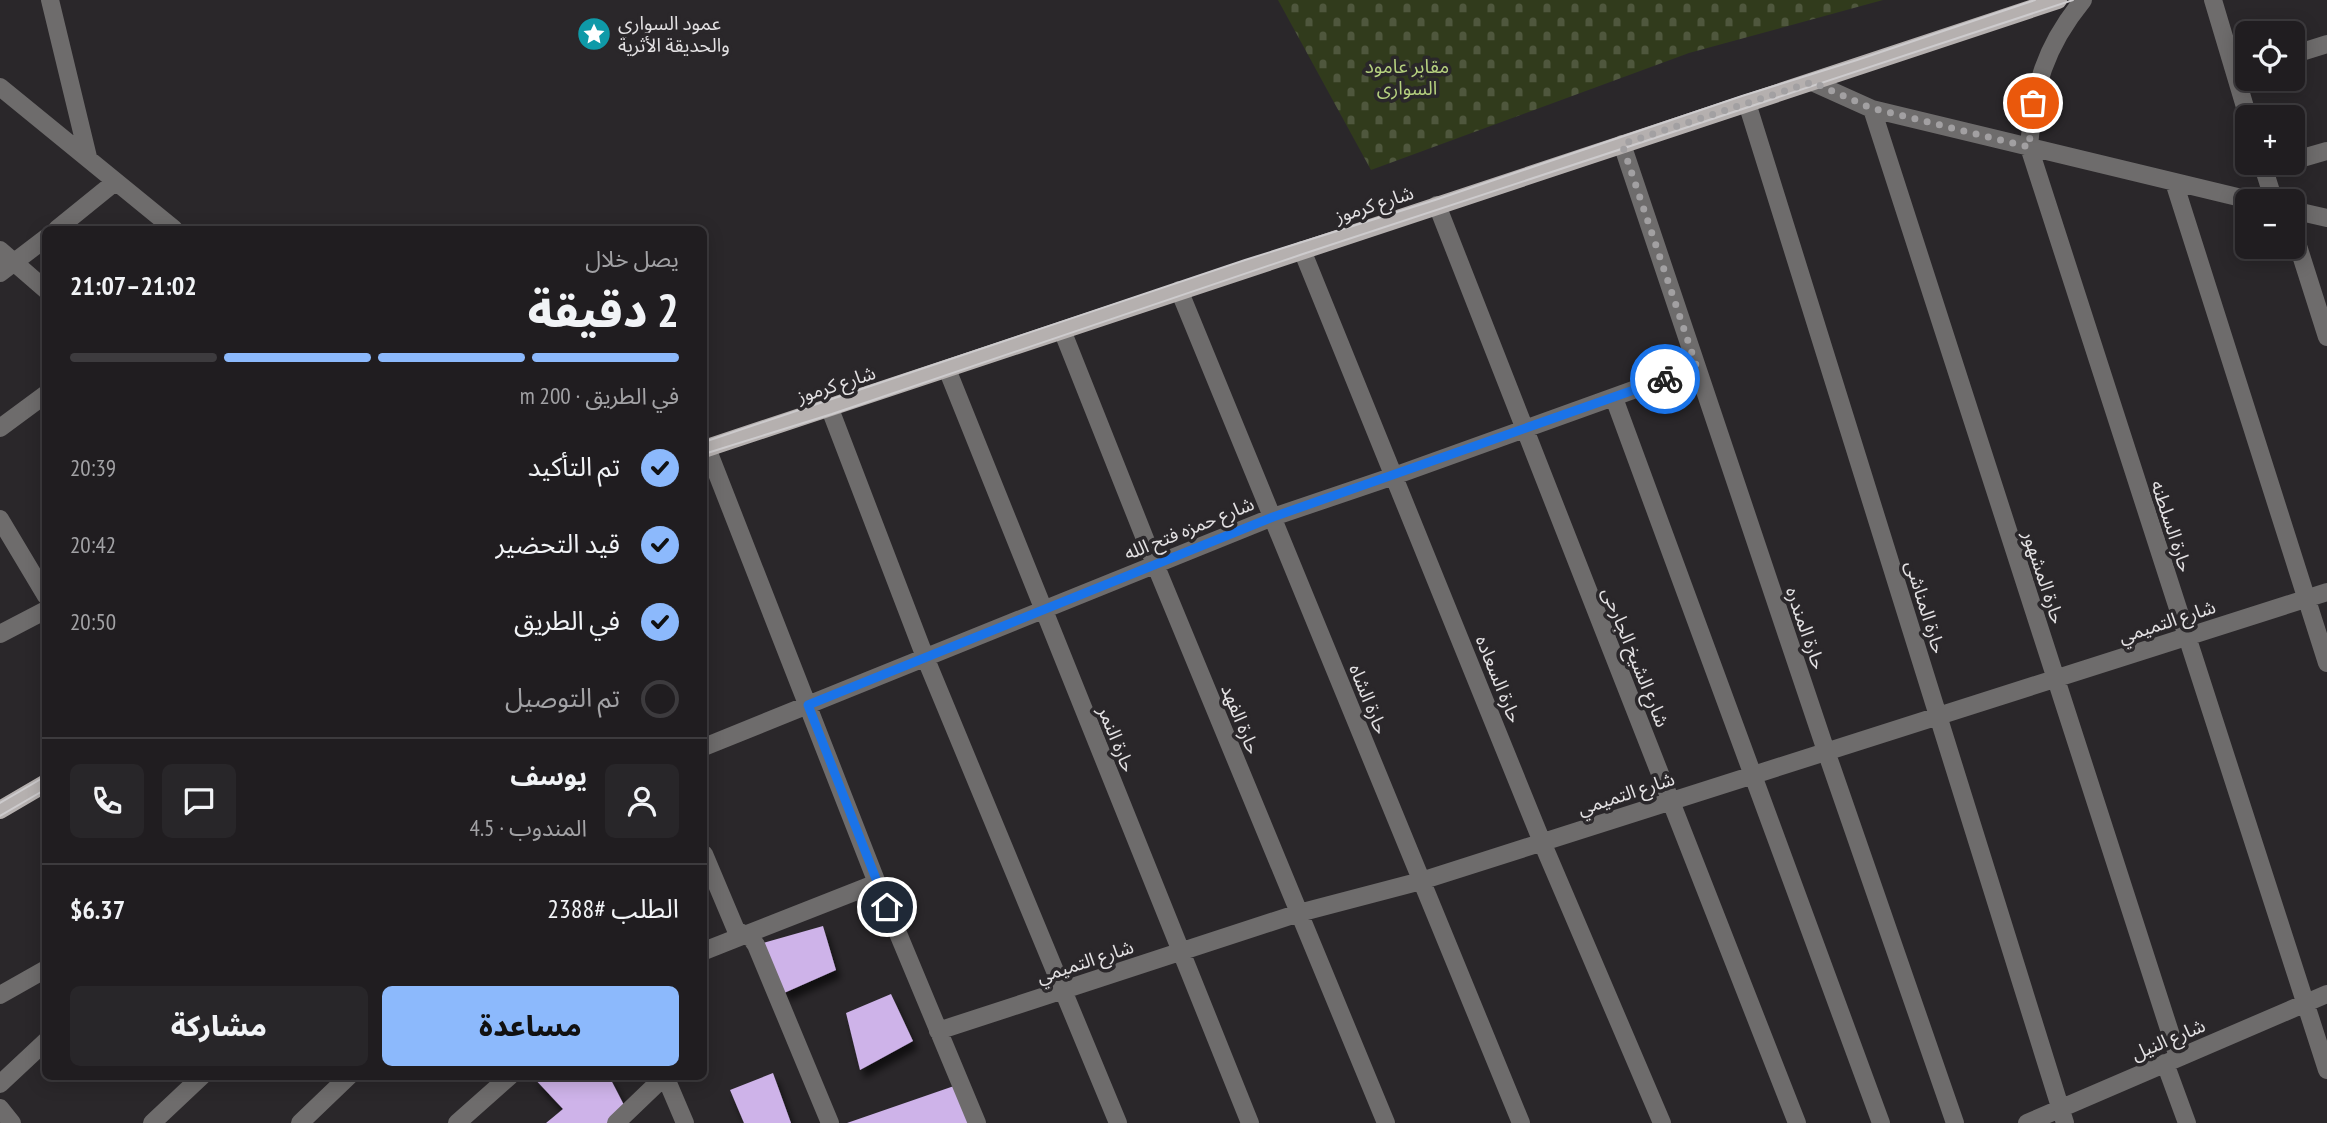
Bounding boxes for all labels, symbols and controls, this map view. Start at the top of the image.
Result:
place label: عمود السواري والحديقة الأثرية [618,11,730,57]
place icon: عمود السواري والحديقة الأثرية [575,15,613,53]
map controls [2235,21,2305,259]
button: locate [2235,21,2305,91]
park label: مقابر عامود السوارى [1365,54,1449,100]
pin [2003,73,2063,133]
icon: bag [2014,84,2052,122]
button: + [2235,105,2305,175]
street label: شارع كرموز [1331,180,1417,230]
button: − [2235,189,2305,259]
text: يصل خلال [585,244,679,273]
text: 21:02–21:07 [70,269,197,302]
text: 2 دقيقة [527,280,679,340]
courier [1630,344,1700,414]
street label: شارع كرموز [793,360,879,410]
icon: bike [1646,360,1684,398]
text: في الطريق · 200 m [520,381,679,410]
icon: check [641,449,679,487]
text: تم التأكيد [528,450,620,483]
text: 20:39 [70,453,116,482]
street label: حارة السلطنه [2146,477,2198,575]
street label: شارع حمزه فتح الله [1121,491,1259,568]
icon: check [641,526,679,564]
street label: حارة المشهور [2017,526,2070,627]
text: قيد التحضير [495,527,620,560]
text: 20:42 [70,530,116,559]
street label: حارة المناشى [1900,558,1952,656]
street label: شارع الشيخ الجارحى [1594,584,1675,732]
street label: حارة المندره [1781,584,1831,672]
street label: شارع التميمي [2115,594,2220,651]
icon: check [641,603,679,641]
text: في الطريق [514,604,620,637]
text: 20:50 [70,607,116,636]
street label: حارة السعاده [1471,632,1527,726]
street label: حارة الشاه [1344,660,1394,738]
text: تم التوصيل [505,681,620,714]
street label: حارة الفهد [1216,681,1266,757]
street label: حارة النمر [1093,702,1141,776]
text: يوسف [510,759,587,792]
button: phone [70,764,144,838]
button: chat [162,764,236,838]
button: person [605,764,679,838]
street label: شارع التميمي [1574,766,1679,823]
text: المندوب · 4.5 [470,813,587,842]
pin [857,877,917,937]
icon: home [868,888,906,926]
text: الطلب #2388 [547,892,679,925]
text: $6.37 [70,893,125,926]
street label: شارع التميمي [1033,934,1138,991]
button: مشاركة [70,986,368,1066]
button: مساعدة [382,986,679,1066]
street label: شارع النيل [2127,1013,2209,1067]

